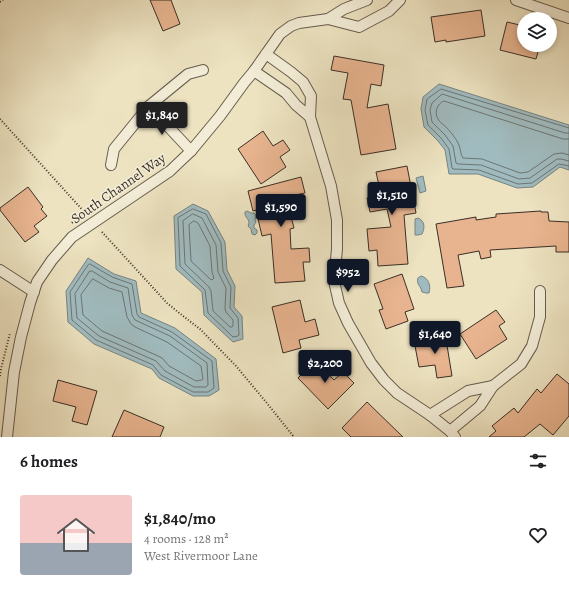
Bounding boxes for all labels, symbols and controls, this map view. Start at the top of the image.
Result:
map controls [517,12,557,52]
button: layers [517,12,557,52]
pin: $1,840 [129,102,195,136]
text: $1,840 [145,106,179,123]
street label: South Channel Way [67,148,170,228]
pin: $1,510 [359,182,425,216]
text: $1,510 [377,186,407,203]
pin: $1,590 [248,194,314,228]
text: $1,590 [265,198,297,215]
pin: $952 [324,259,372,293]
text: $952 [336,263,360,280]
pin: $1,640 [402,321,468,355]
text: $1,640 [419,325,451,342]
pin: $2,200 [292,350,358,384]
text: $2,200 [307,354,343,371]
text: 6 homes [20,450,78,473]
icon: filters [527,450,549,472]
text: $1,840/mo [144,507,216,530]
icon: home [52,511,100,559]
icon: heart [527,524,549,546]
text: 4 rooms · 128 m² [144,530,229,547]
text: West Rivermoor Lane [144,547,258,564]

